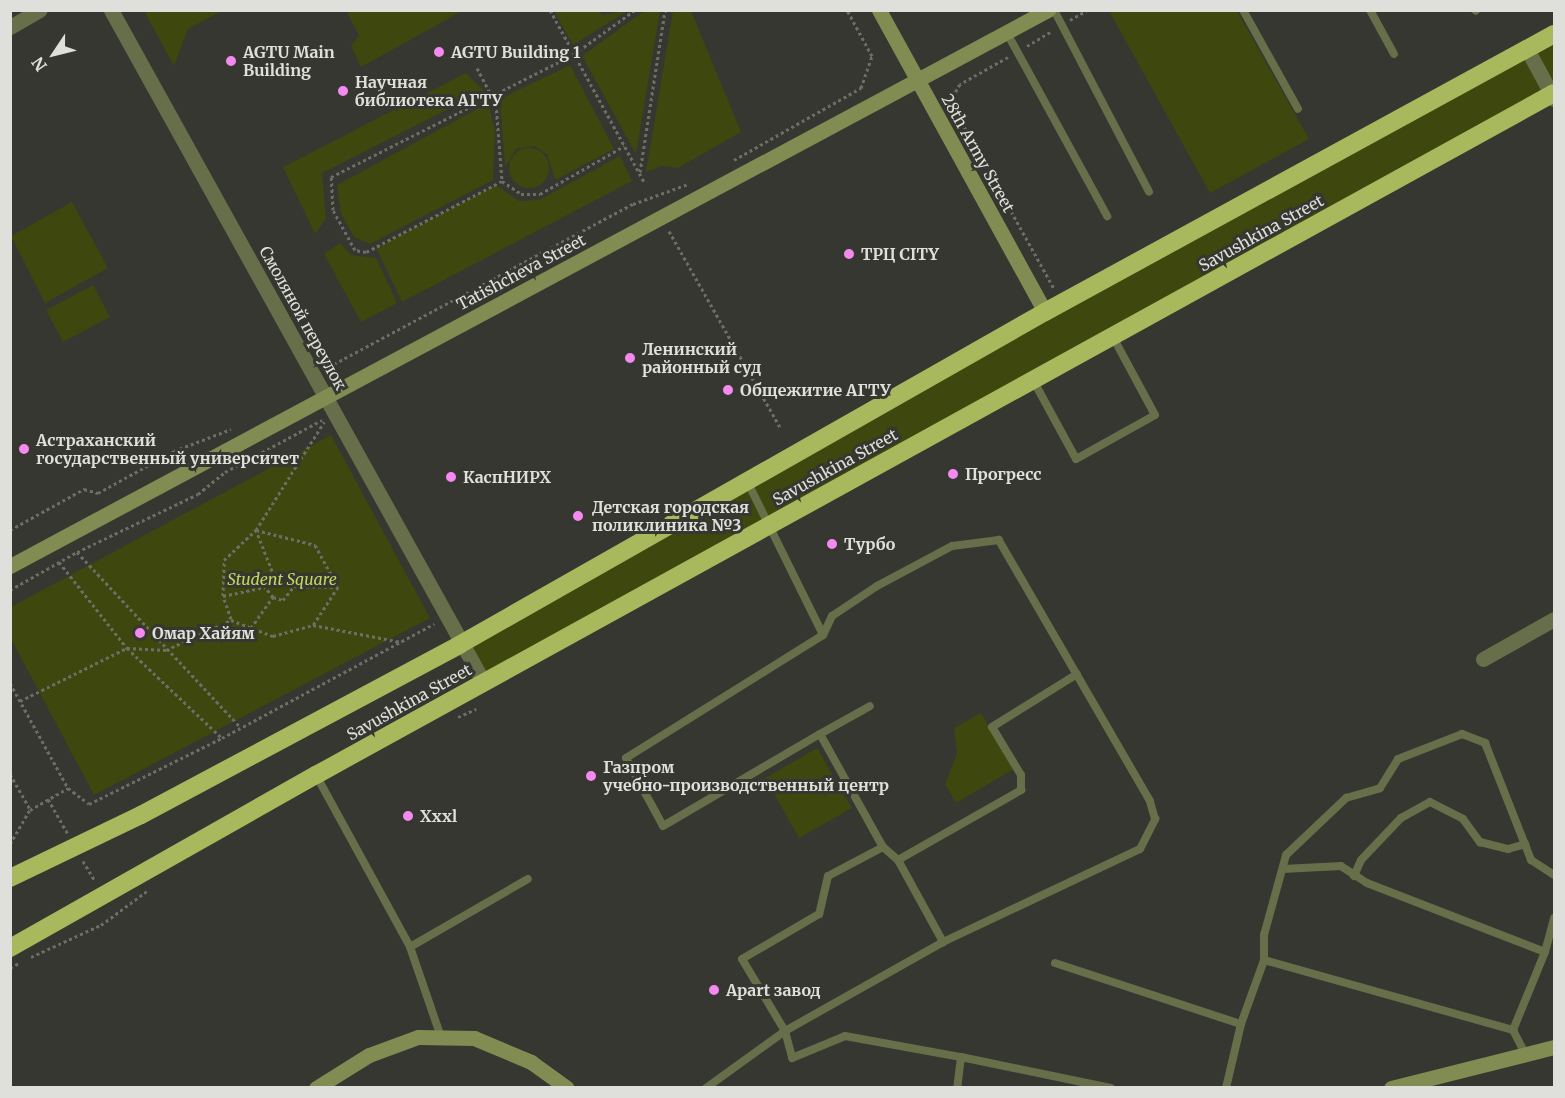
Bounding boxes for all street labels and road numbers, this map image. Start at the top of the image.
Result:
street label: 28th Army Street [938,91,1018,215]
street label: Savushkina Street [1195,191,1327,275]
street label: Tatishcheva Street [453,230,589,314]
street label: Смоляной переулок [255,243,351,393]
street label: Savushkina Street [769,425,901,509]
street label: Savushkina Street [343,660,475,744]

